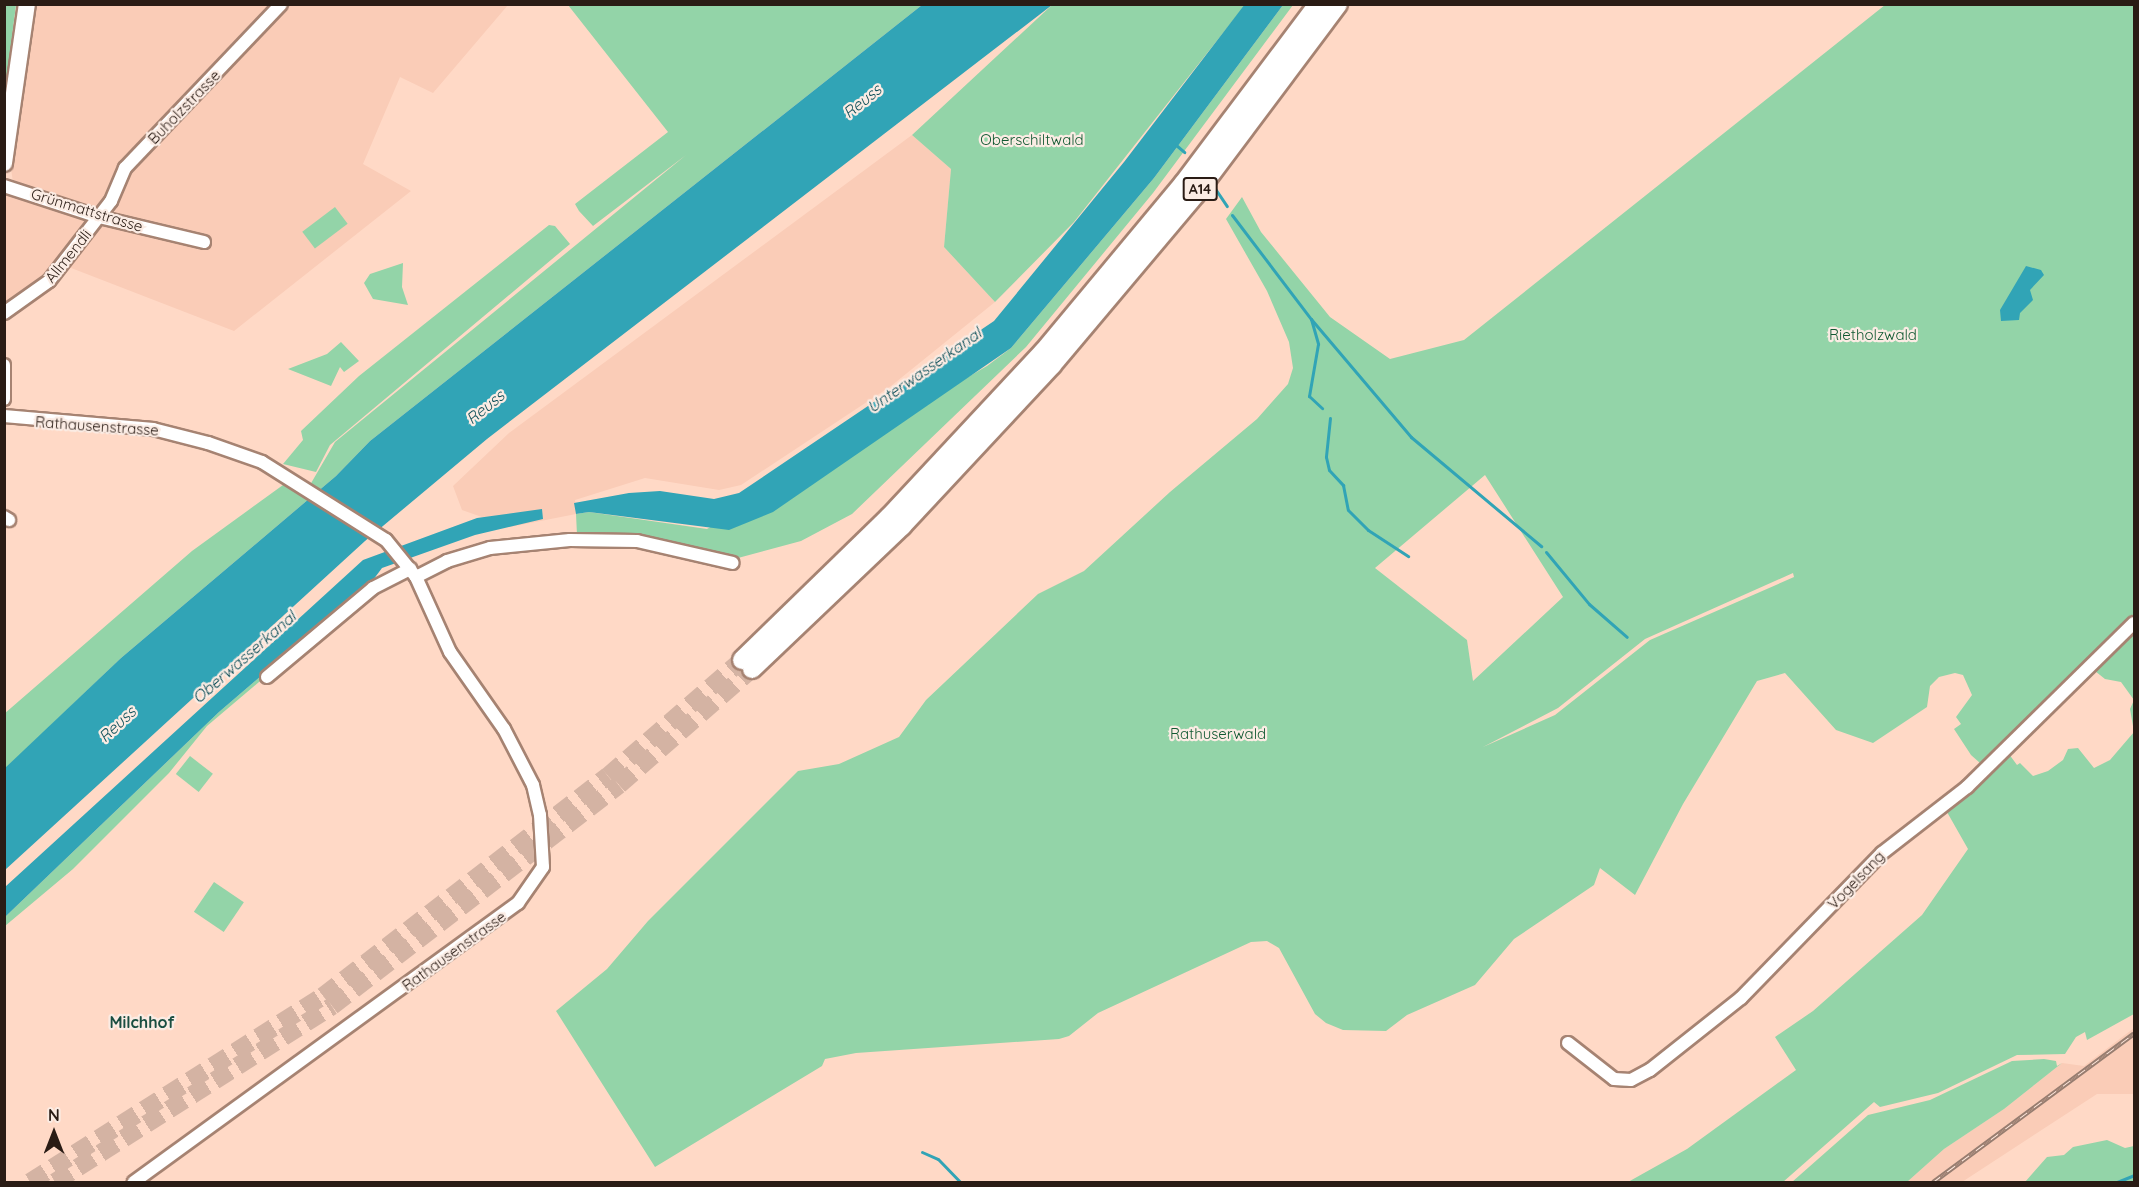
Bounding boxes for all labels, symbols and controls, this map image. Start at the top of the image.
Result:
street label: Buholzstrasse [144,66,224,148]
water label: Reuss [839,80,885,122]
park label: Oberschiltwald [980,131,1084,149]
road number: A14 [1182,178,1218,200]
street label: Grünmattstrasse [29,184,145,236]
street label: Allmendli [41,226,95,286]
water label: Unterwasserkanal [863,323,985,417]
park label: Rietholzwald [1829,326,1917,344]
water label: Reuss [462,386,508,428]
street label: Rathausenstrasse [35,413,159,439]
water label: Oberwasserkanal [188,607,300,707]
water label: Reuss [94,702,140,746]
park label: Rathuserwald [1170,725,1266,743]
street label: Vogelsang [1824,847,1888,913]
street label: Rathausenstrasse [399,907,509,995]
district label: Milchhof [109,1012,175,1032]
north arrow [24,1103,84,1163]
text: N [48,1105,60,1125]

